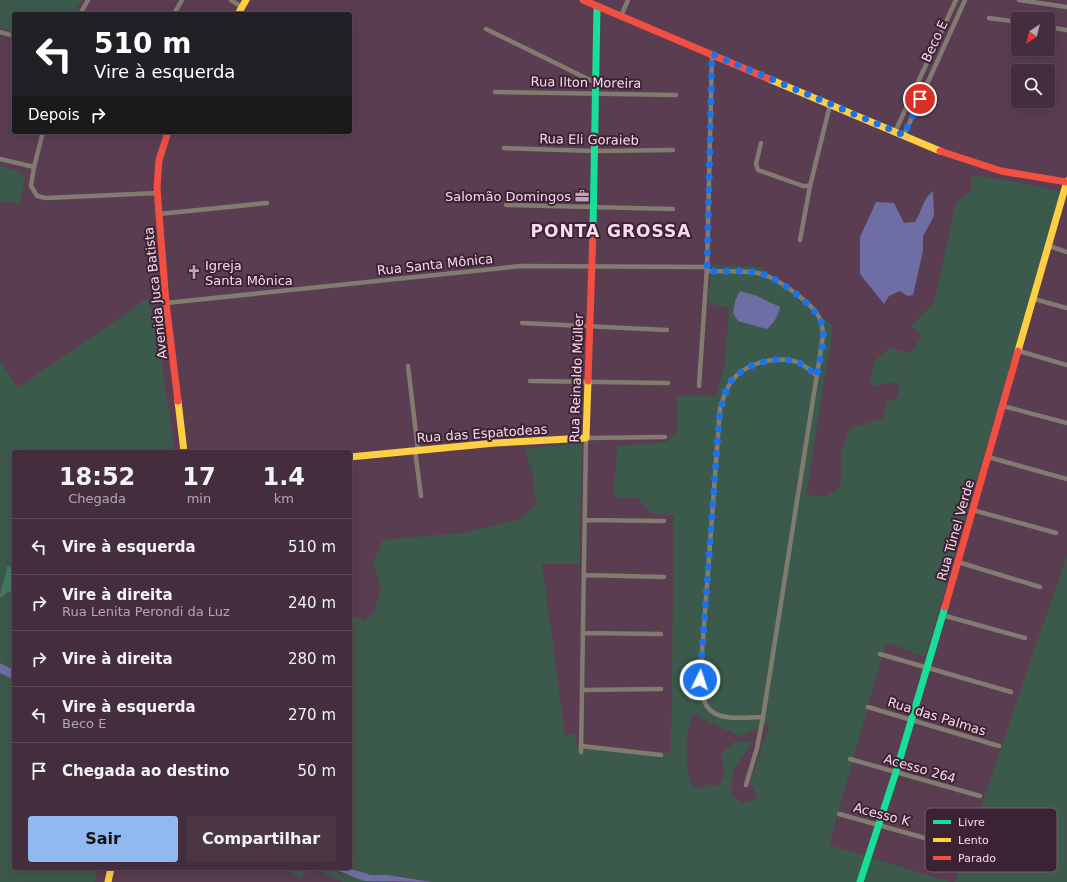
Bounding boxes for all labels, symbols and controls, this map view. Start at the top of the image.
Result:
north arrow [1011,12,1055,56]
map controls [1011,12,1055,108]
street label: Beco E [918,18,951,64]
text: 510 m [94,27,191,60]
icon: left [28,28,80,80]
text: Vire à esquerda [94,61,235,82]
button: search [1011,64,1055,108]
street label: Rua Ilton Moreira [530,74,642,91]
pin [903,82,937,116]
icon: arrive [909,88,931,110]
icon: right [87,104,109,126]
text: Depois [28,106,79,124]
street label: Rua Eli Goraieb [539,131,639,148]
office icon: Salomão Domingos [574,188,590,204]
place label: Salomão Domingos [445,189,571,204]
district label: PONTA GROSSA [531,221,691,241]
street label: Avenida Juca Batista [141,226,170,360]
street label: Rua Santa Mônica [376,251,494,278]
place label: Igreja Santa Mônica [205,258,293,288]
church icon: Igreja Santa Mônica [186,264,202,280]
street label: Rua Reinaldo Müller [567,313,586,443]
street label: Rua das Espatodeas [416,421,548,446]
text: 18:52 [59,463,135,491]
text: 17 [182,463,216,491]
text: 1.4 [263,463,305,491]
street label: Rua Túnel Verde [934,478,977,582]
text: Chegada [68,491,126,506]
text: min [187,491,211,506]
text: km [274,491,294,506]
icon: left [28,536,50,558]
text: Vire à esquerda [62,538,196,556]
text: 510 m [288,538,336,556]
text: Vire à direita [62,586,173,604]
icon: right [28,592,50,614]
text: 240 m [288,594,336,612]
text: Rua Lenita Perondi da Luz [62,604,230,619]
icon: right [28,648,50,670]
text: Vire à direita [62,650,173,668]
text: 280 m [288,650,336,668]
position arrow [679,659,721,701]
street label: Rua das Palmas [886,694,988,739]
text: Vire à esquerda [62,698,196,716]
icon: left [28,704,50,726]
text: 270 m [288,706,336,724]
text: Beco E [62,716,106,731]
street label: Acesso 264 [882,751,958,786]
icon: arrive [28,760,50,782]
text: Chegada ao destino [62,762,230,780]
text: 50 m [298,762,336,780]
street label: Acesso K [852,800,912,829]
legend [925,808,1057,872]
button: Sair [28,816,178,862]
button: Compartilhar [186,816,336,862]
text: Livre [958,816,985,829]
text: Lento [958,834,989,847]
text: Parado [958,852,996,865]

